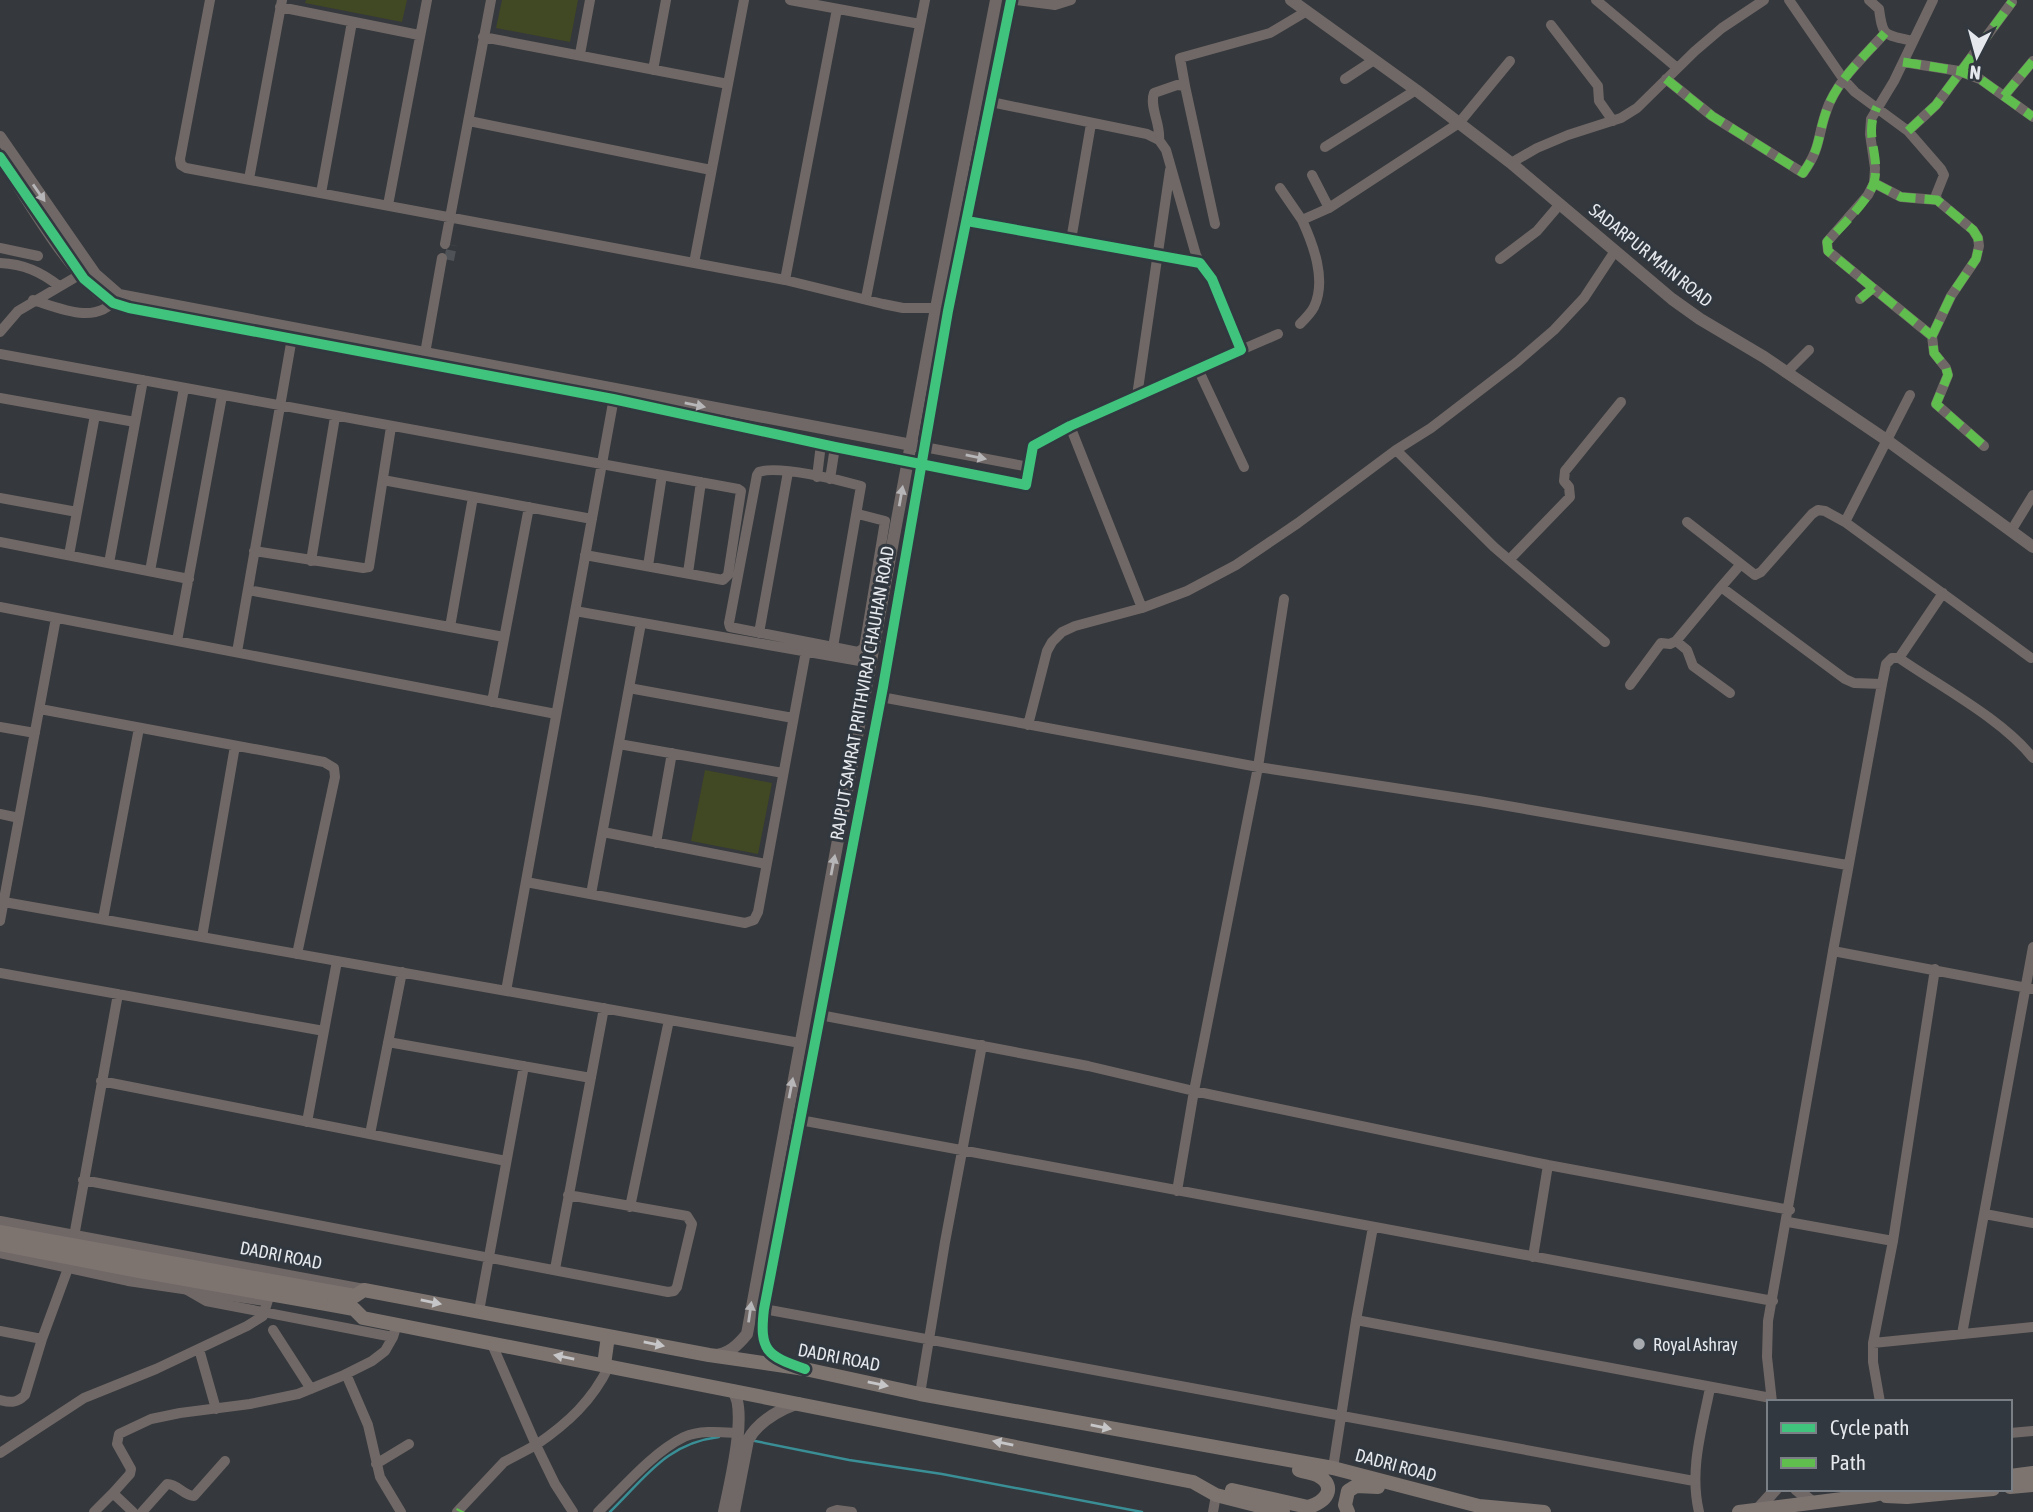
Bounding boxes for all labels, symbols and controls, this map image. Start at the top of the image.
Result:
north arrow [1942,21,2012,91]
text: N [1968,61,1982,84]
one-way arrow [32,184,46,202]
street label: SADARPUR MAIN ROAD [1585,199,1717,311]
one-way arrow [685,399,707,410]
one-way arrow [965,452,987,463]
one-way arrow [896,485,907,507]
street label: RAJPUT SAMRAT PRITHVIRAJ CHAUHAN ROAD [826,544,898,842]
one-way arrow [828,853,839,875]
one-way arrow [786,1077,797,1099]
street label: DADRI ROAD [238,1237,324,1273]
one-way arrow [420,1297,442,1308]
one-way arrow [745,1301,756,1323]
place label: Royal Ashray [1653,1334,1738,1355]
marker: Royal Ashray [1631,1336,1647,1352]
one-way arrow [643,1339,665,1350]
street label: DADRI ROAD [796,1339,882,1375]
one-way arrow [553,1351,575,1362]
one-way arrow [867,1379,889,1390]
legend [1767,1400,2012,1491]
text: Cycle path [1830,1415,1909,1439]
one-way arrow [1090,1422,1112,1433]
one-way arrow [992,1437,1014,1448]
street label: DADRI ROAD [1353,1444,1439,1486]
text: Path [1830,1450,1866,1474]

